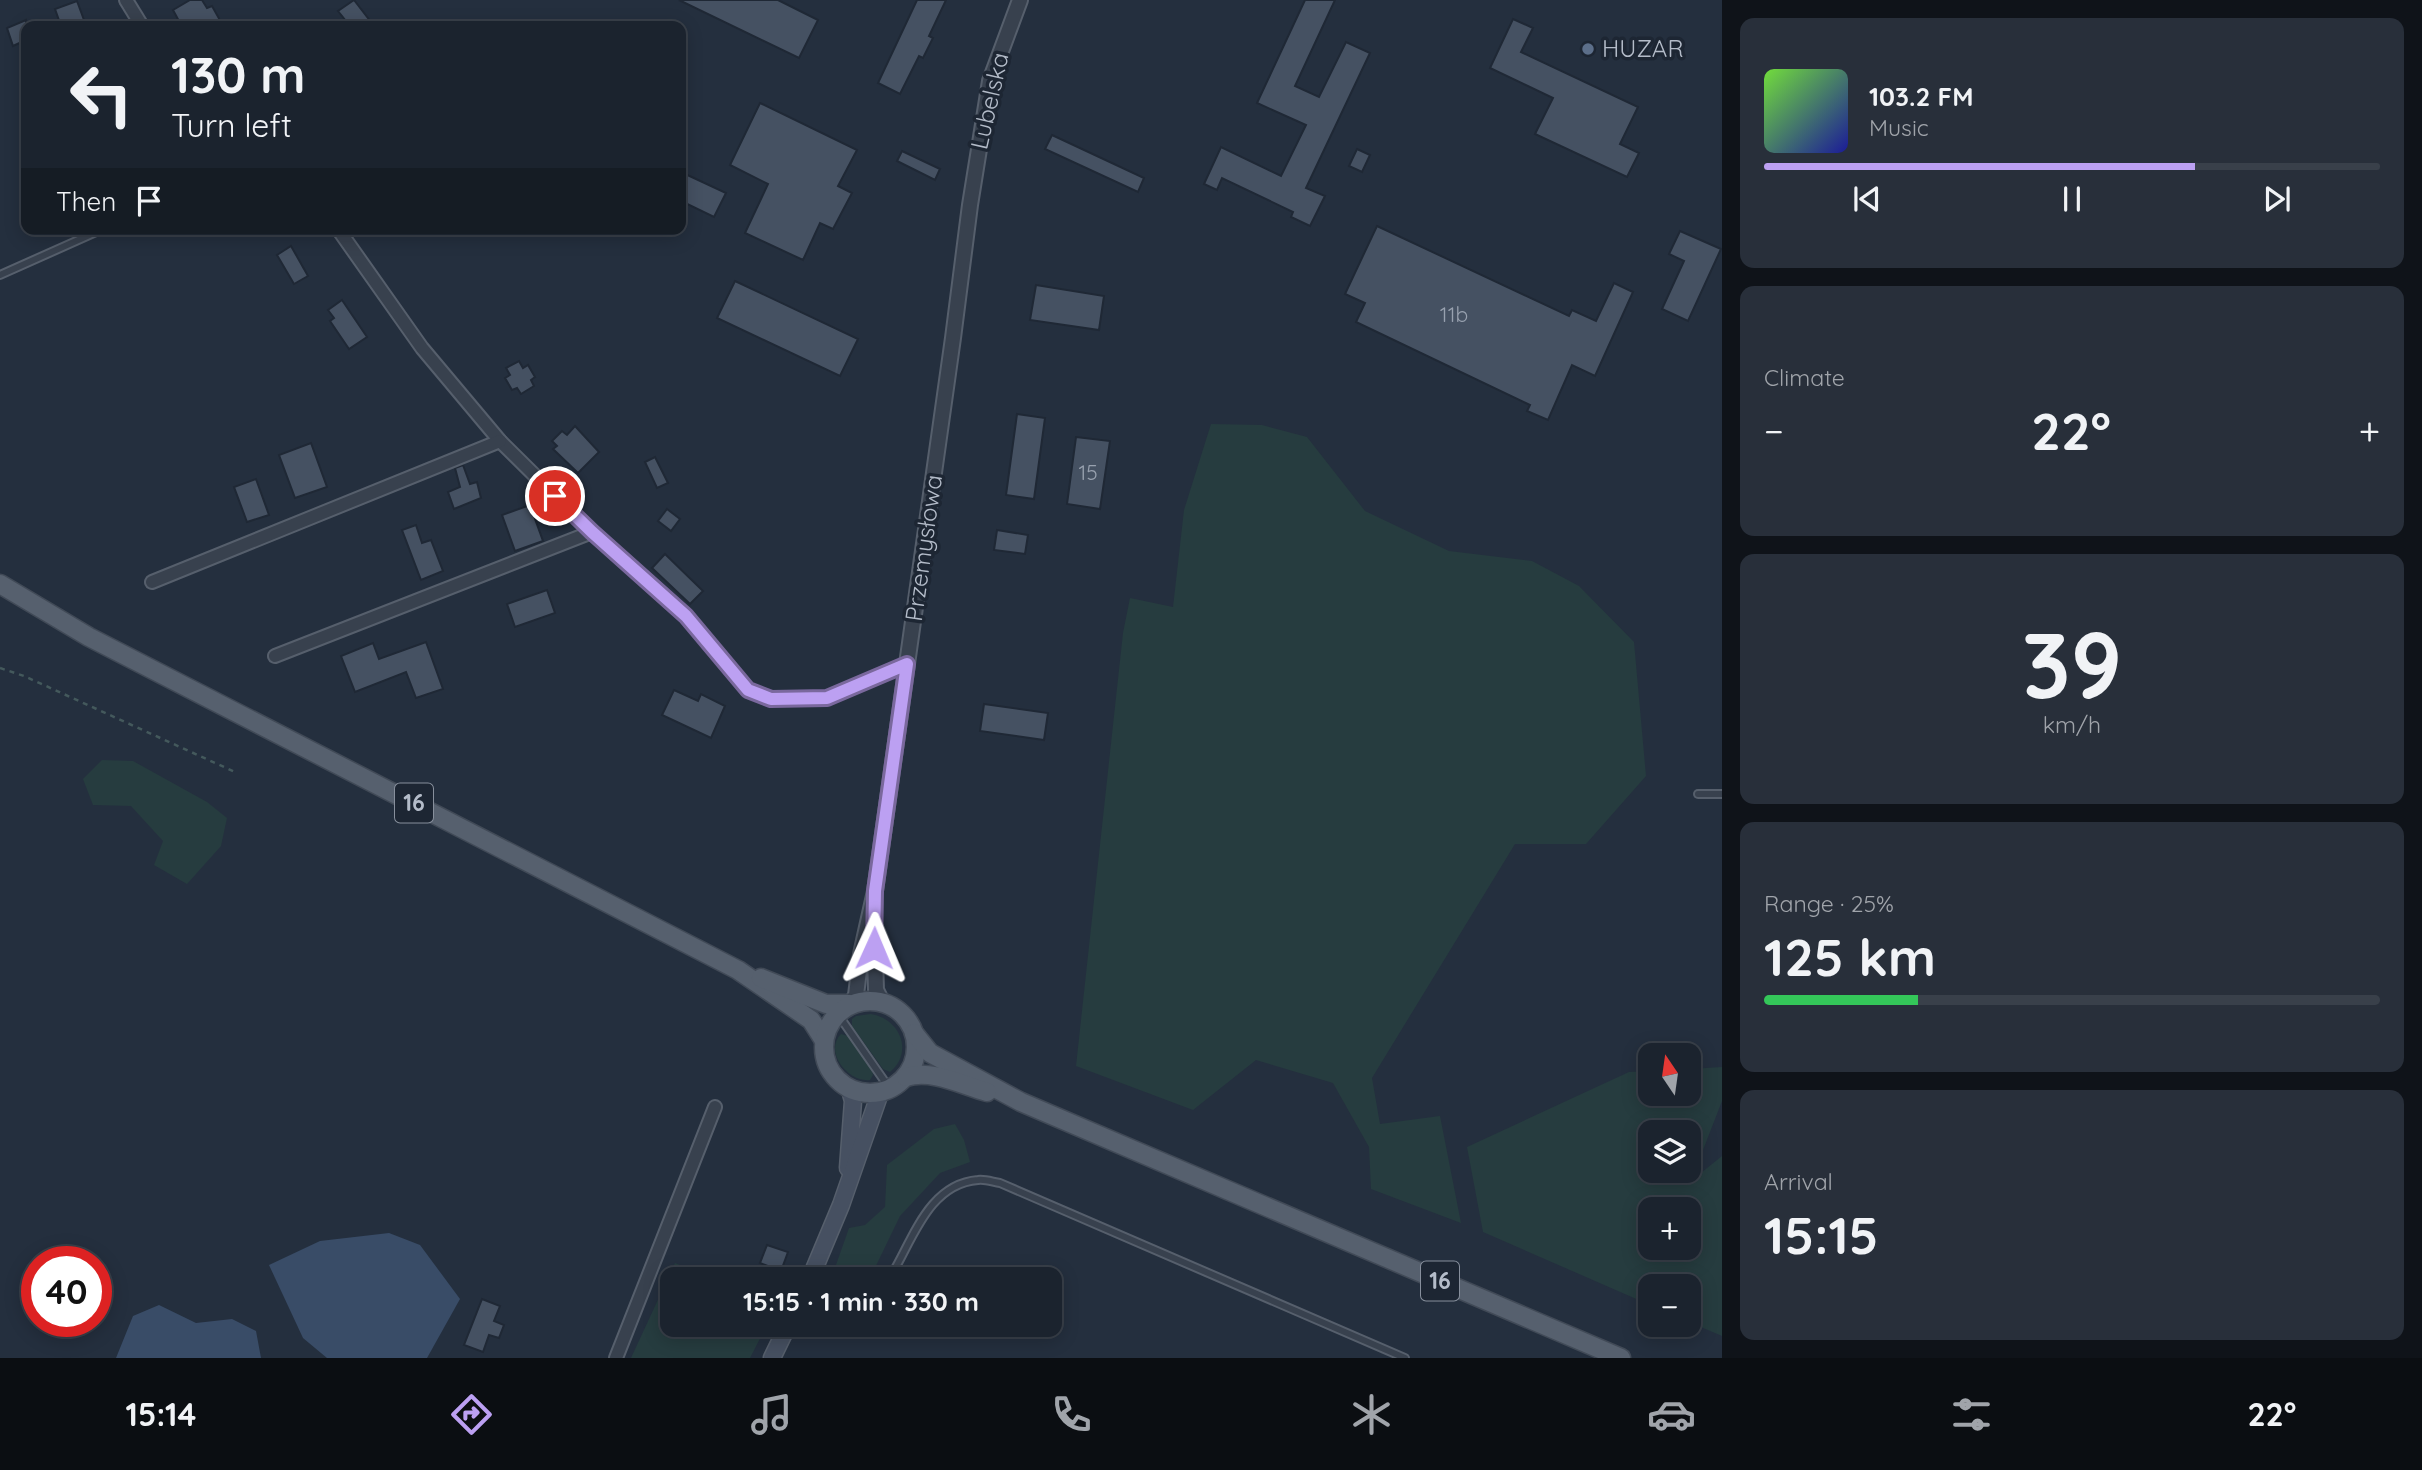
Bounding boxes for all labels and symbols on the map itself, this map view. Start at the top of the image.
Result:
place label: HUZAR [1602,33,1683,63]
marker: HUZAR [1580,41,1596,57]
street label: Lubelska [963,49,1015,152]
house number: 11b [1440,301,1468,327]
house number: 15 [1078,459,1098,485]
pin [525,466,585,526]
street label: Przemysłowa [898,473,948,623]
road number: 16 [395,783,433,822]
position arrow [837,911,911,985]
north arrow [1638,1043,1701,1106]
speed limit sign: 40 [21,1246,112,1337]
road number: 16 [1421,1262,1459,1300]

